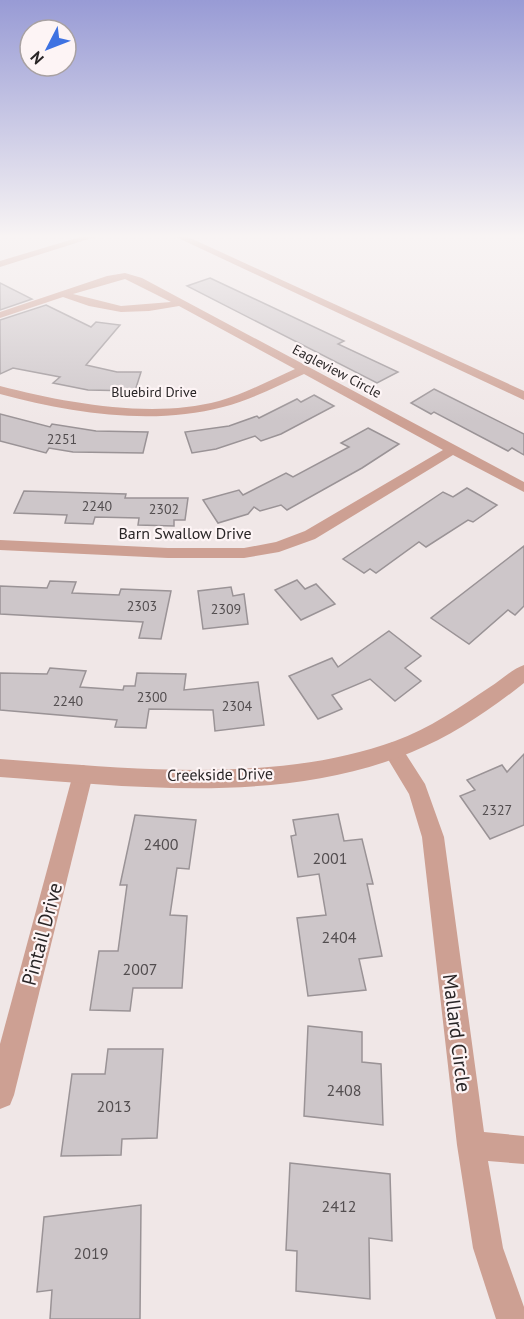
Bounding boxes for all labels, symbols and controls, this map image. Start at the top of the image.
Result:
north arrow [18,18,78,78]
text: N [26,47,48,69]
street label: Eagleview Circle [289,340,385,402]
street label: Bluebird Drive [111,383,197,401]
house number: 2251 [47,430,77,448]
house number: 2240 [82,497,113,515]
house number: 2302 [149,500,179,518]
street label: Barn Swallow Drive [118,523,252,543]
house number: 2303 [127,597,157,615]
house number: 2309 [211,600,241,618]
house number: 2300 [137,688,168,706]
house number: 2240 [53,692,84,710]
house number: 2304 [222,697,253,715]
street label: Creekside Drive [167,763,273,785]
house number: 2327 [482,801,512,819]
house number: 2400 [144,834,179,854]
house number: 2001 [313,848,347,868]
street label: Pintail Drive [16,880,68,988]
house number: 2404 [322,927,357,947]
house number: 2007 [123,959,157,979]
street label: Mallard Circle [437,972,477,1094]
house number: 2408 [327,1080,361,1100]
house number: 2013 [97,1096,131,1116]
house number: 2412 [322,1196,356,1216]
house number: 2019 [74,1243,108,1263]

